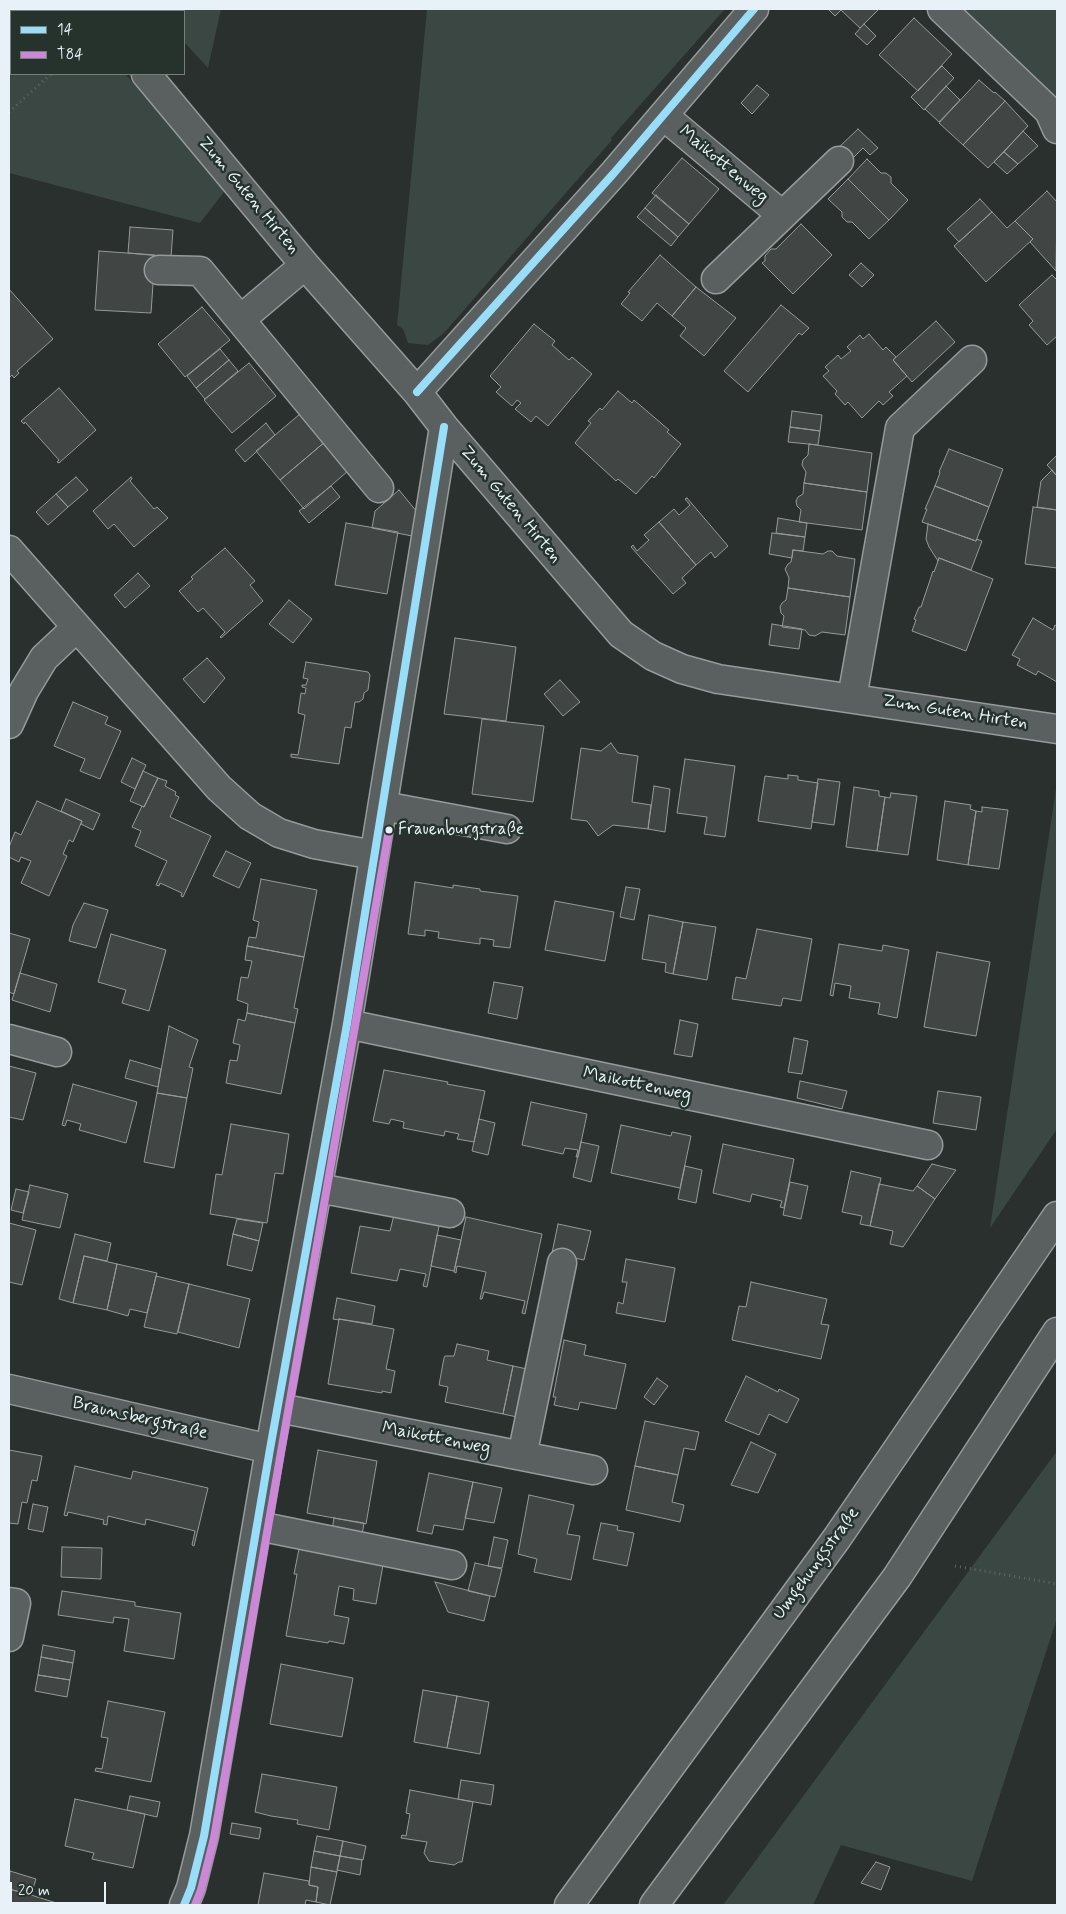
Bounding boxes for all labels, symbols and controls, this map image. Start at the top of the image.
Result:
legend [10,10,185,75]
text: 14 [57,20,73,40]
text: T84 [57,45,83,65]
street label: Maikottenweg [674,121,772,209]
street label: Zum Guten Hirten [193,133,303,259]
street label: Zum Guten Hirten [455,442,565,568]
street label: Zum Guten Hirten [881,691,1029,735]
place label: Frauenburgstraße [398,820,524,840]
marker: Frauenburgstraße [384,825,394,835]
street label: Maikottenweg [581,1063,693,1107]
street label: Braunsbergstraße [70,1393,210,1445]
street label: Maikottenweg [380,1418,492,1460]
street label: Umgehungsstraße [769,1504,865,1624]
scale bar [12,1872,109,1904]
text: 20 m [18,1881,50,1901]

